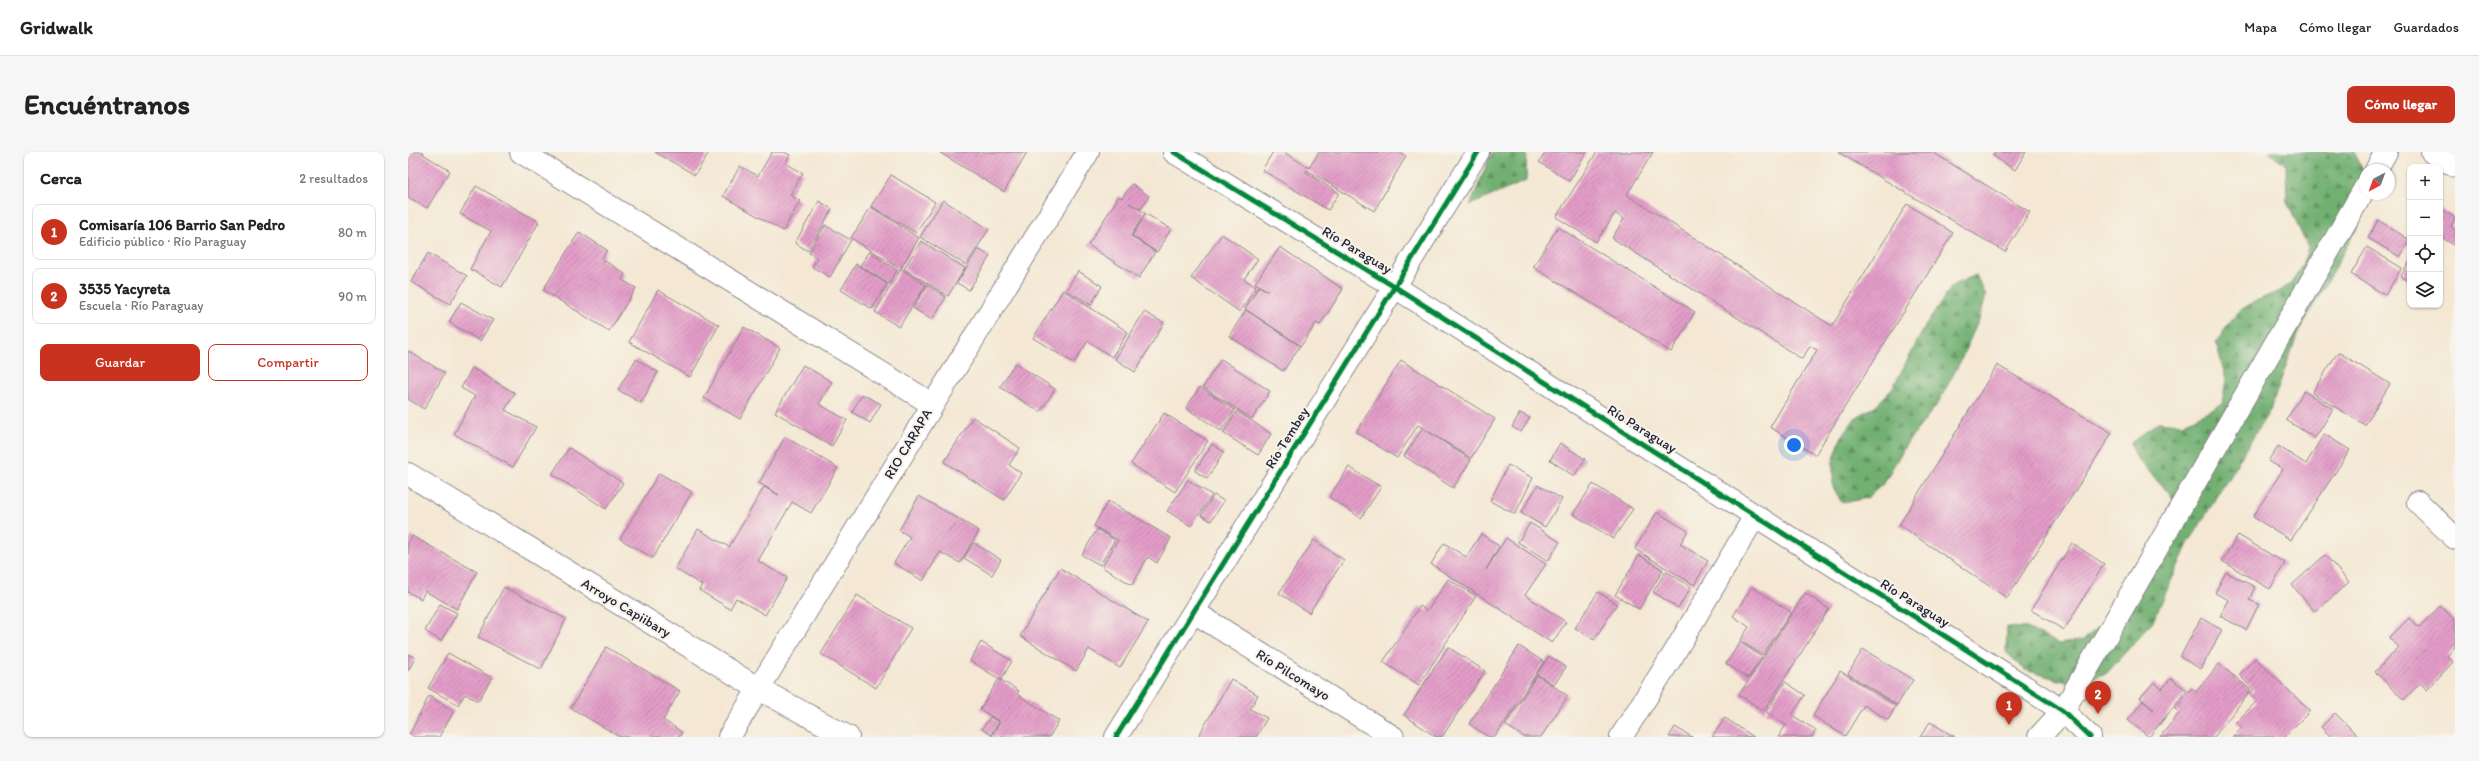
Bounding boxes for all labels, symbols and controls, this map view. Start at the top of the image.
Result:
text: Gridwalk [20,16,93,39]
text: Mapa [2244,19,2277,36]
text: Cómo llegar [2299,19,2371,36]
text: Guardados [2393,19,2459,36]
button: Cómo llegar [2347,86,2455,123]
text: Encuéntranos [24,87,190,121]
north arrow [2359,164,2395,200]
map controls [2407,164,2443,308]
button: + [2407,164,2443,200]
text: Cerca [40,168,82,188]
text: 2 resultados [299,171,368,186]
button: − [2407,200,2443,236]
text: Comisaría 106 Barrio San Pedro [79,216,285,234]
street label: Río Paraguay [1319,223,1395,278]
text: 1 [51,225,57,240]
text: 80 m [338,225,367,240]
text: Edificio público · Río Paraguay [79,234,246,249]
button: locate [2407,236,2443,272]
button: layers [2407,272,2443,308]
text: 3535 Yacyreta [79,280,170,298]
text: 2 [51,289,57,304]
text: 90 m [338,289,367,304]
text: Escuela · Río Paraguay [79,298,203,313]
button: Guardar [40,344,200,381]
button: Compartir [208,344,368,381]
street label: Río Paraguay [1604,401,1680,457]
street label: Río Tembey [1261,404,1313,472]
street label: RIO CARAPA [880,406,936,482]
your location [1784,435,1804,455]
street label: Arroyo Capiibary [578,575,674,642]
street label: Río Paraguay [1877,575,1953,631]
street label: Río Pilcomayo [1253,646,1333,704]
pin: 2 [2085,681,2111,714]
pin: 1 [1996,692,2022,725]

